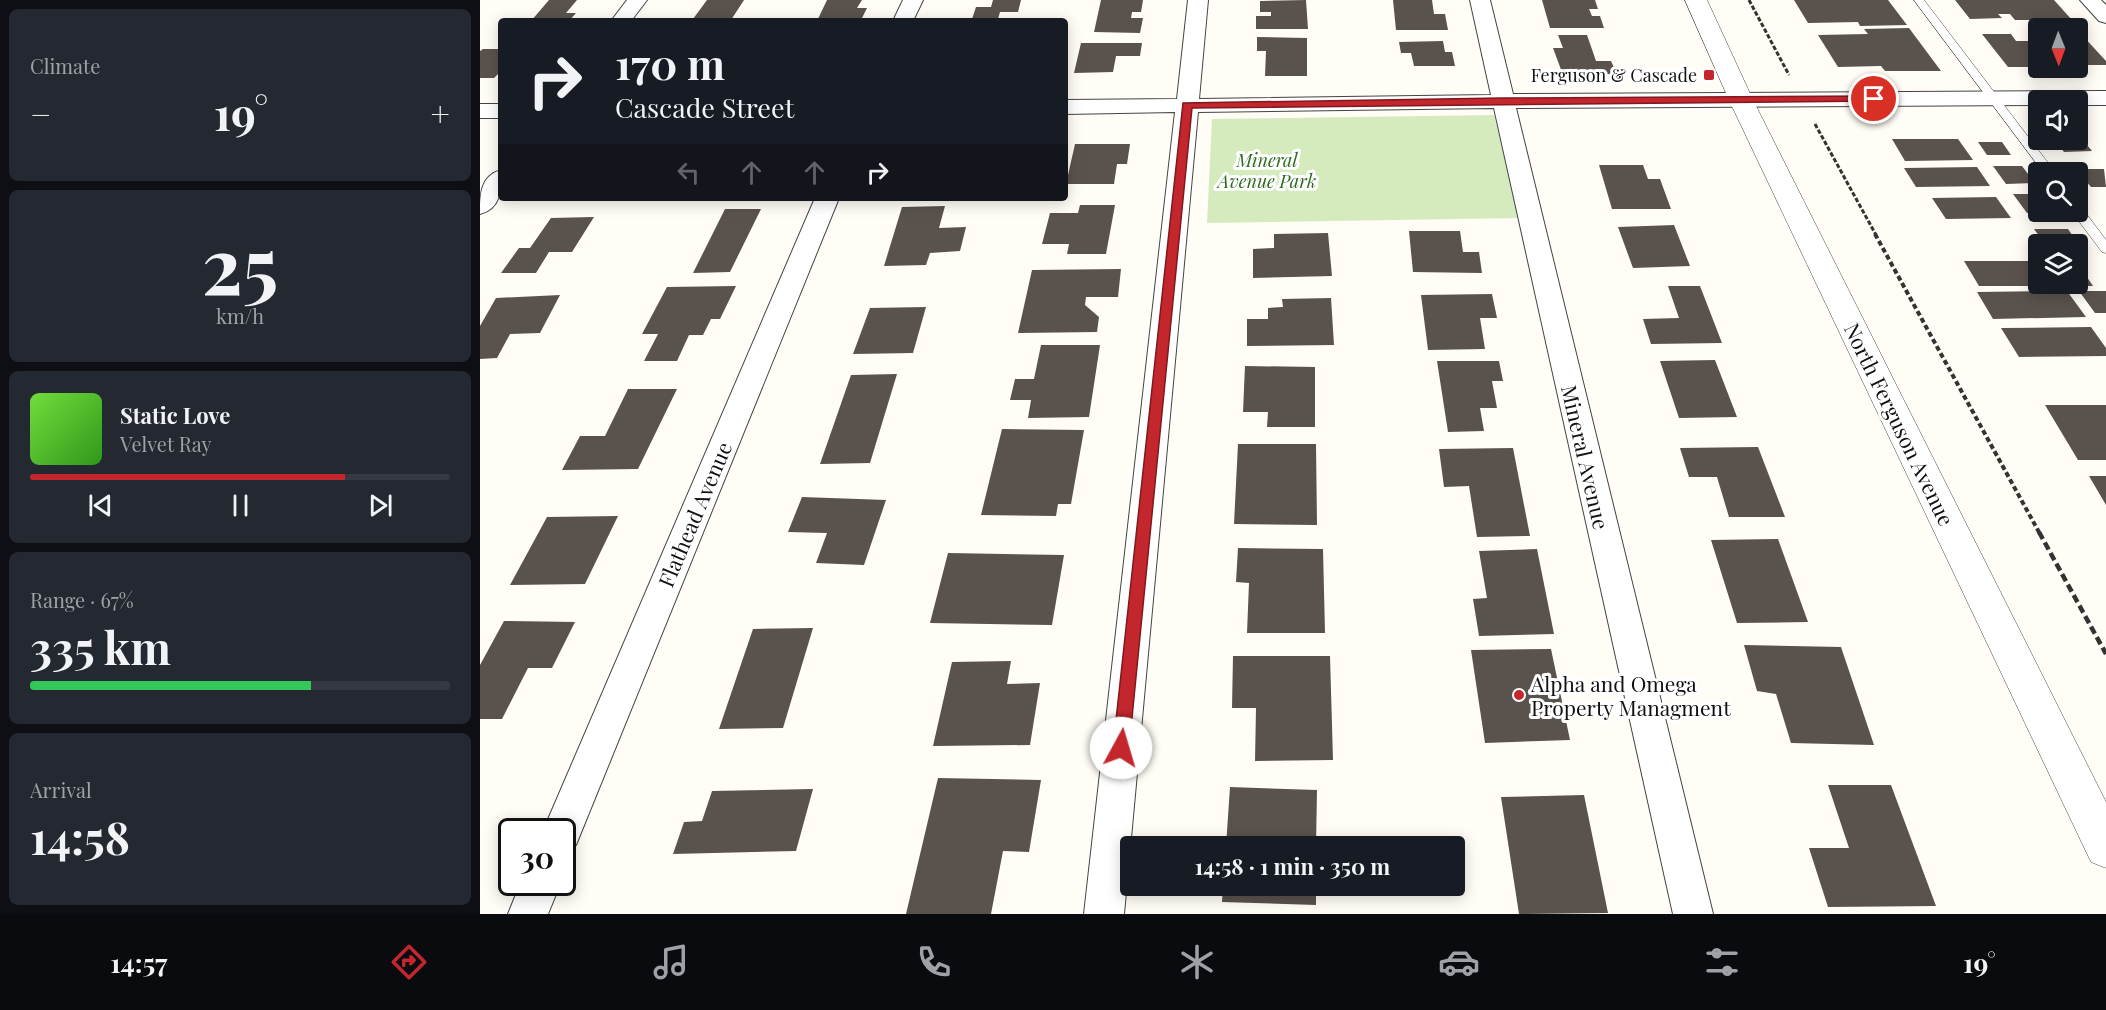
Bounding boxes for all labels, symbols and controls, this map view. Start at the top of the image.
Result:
north arrow [2028,18,2088,78]
map controls [2028,18,2088,294]
text: 170 m [615,35,725,91]
icon: right [516,42,594,120]
text: Climate [30,52,100,79]
place label: Ferguson & Cascade [1531,63,1697,87]
marker: Ferguson & Cascade [1702,68,1716,82]
pin [1848,73,1899,124]
text: 19° [214,82,268,142]
icon: arrive [1857,82,1890,115]
text: Cascade Street [615,89,794,125]
button: sound [2028,90,2088,150]
text: − [30,91,51,135]
text: + [431,91,450,135]
park label: Mineral Avenue Park [1216,148,1316,193]
icon: left [672,156,705,189]
icon: ahead [735,156,768,189]
icon: ahead [798,156,831,189]
icon: right [861,156,894,189]
button: search [2028,162,2088,222]
text: 25 [202,211,278,315]
button: layers [2028,234,2088,294]
text: km/h [216,302,264,329]
street label: North Ferguson Avenue [1839,318,1961,530]
street label: Mineral Avenue [1556,382,1616,532]
text: Static Love [120,400,230,430]
text: Velvet Ray [120,430,212,457]
street label: Flathead Avenue [651,437,737,591]
icon: previous [84,489,117,522]
icon: pause [224,489,257,522]
icon: next [364,489,397,522]
text: Range · 67% [30,586,134,613]
text: 335 km [30,616,171,676]
place label: Alpha and Omega Property Managment [1530,669,1731,721]
marker: Alpha and Omega Property Managment [1512,688,1526,702]
position arrow [1089,716,1153,780]
text: Arrival [30,776,92,803]
text: 14:58 [30,806,130,866]
speed limit sign: 30 [498,818,576,896]
text: 14:58 · 1 min · 350 m [1195,851,1390,881]
icon: directions [388,941,430,983]
icon: music [650,941,692,983]
icon: phone [913,941,955,983]
icon: climate [1176,941,1218,983]
icon: car [1438,941,1480,983]
icon: filters [1701,941,1743,983]
text: 14:57 [110,944,167,980]
text: 19° [1963,944,1996,980]

